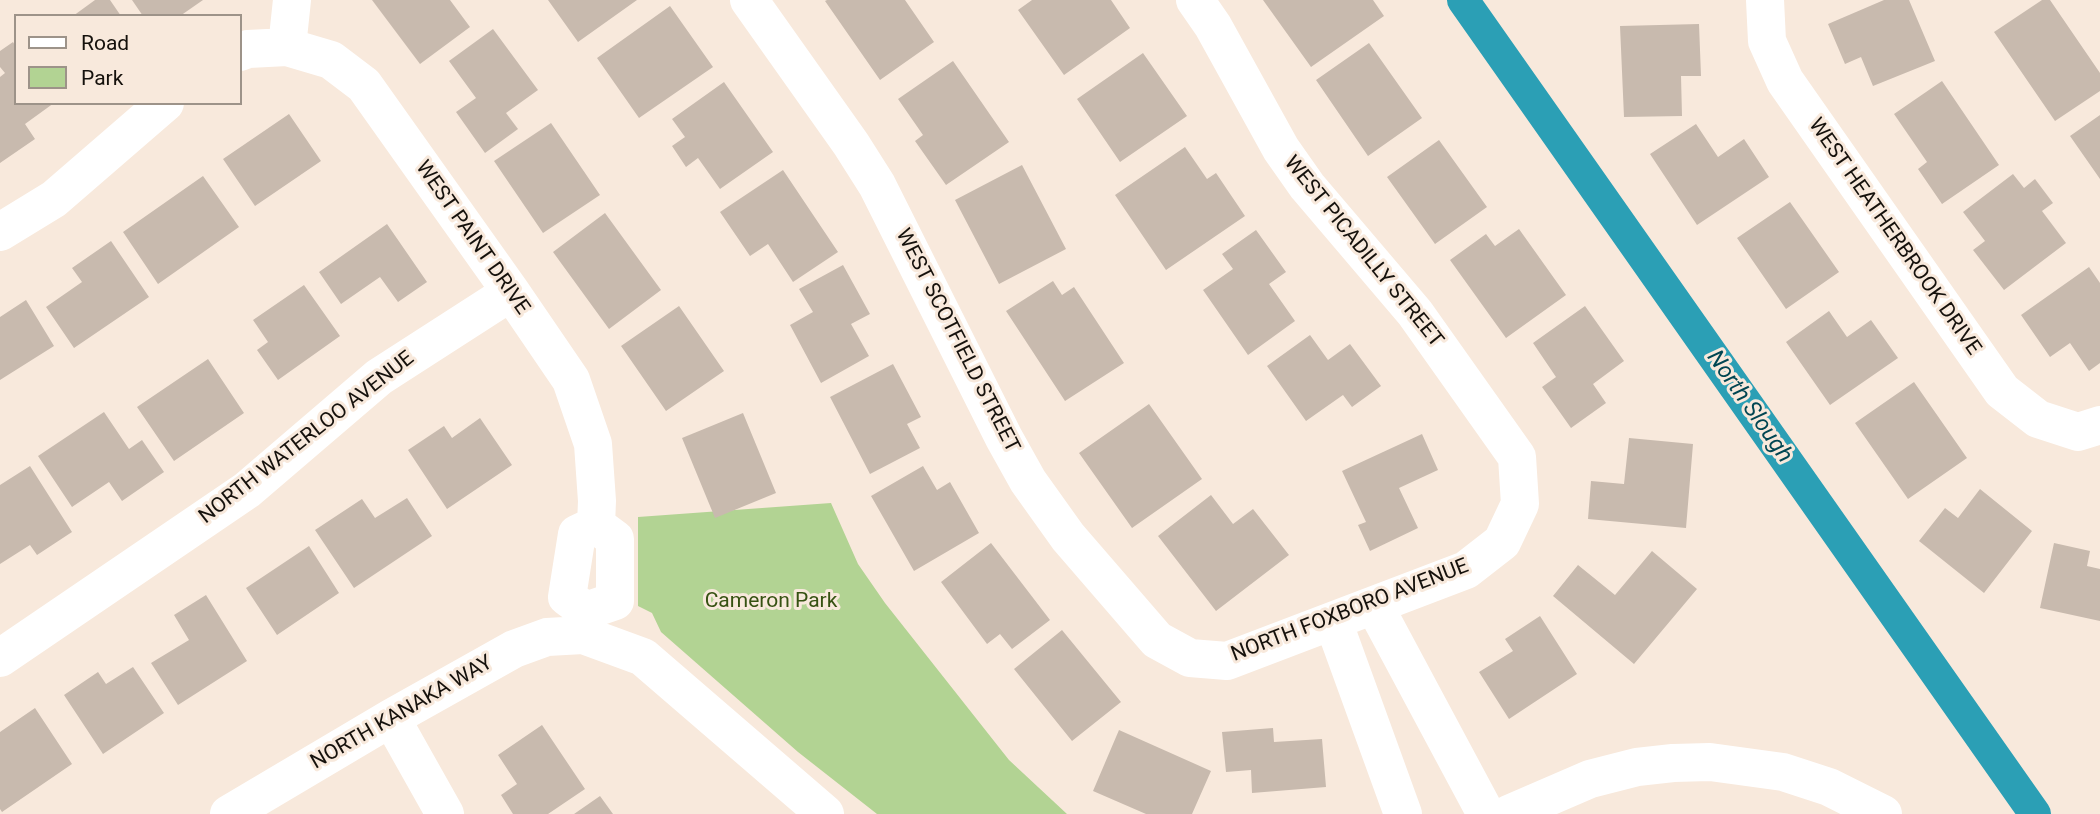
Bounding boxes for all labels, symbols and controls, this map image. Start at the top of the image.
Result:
legend [14,14,242,105]
text: Road [81,31,129,55]
text: Park [81,66,123,90]
street label: WEST HEATHERBROOK DRIVE [1802,114,1986,360]
street label: WEST PICADILLY STREET [1278,151,1448,353]
street label: WEST PAINT DRIVE [409,156,535,320]
street label: WEST SCOTFIELD STREET [890,225,1024,457]
street label: NORTH WATERLOO AVENUE [195,346,419,530]
water label: North Slough [1700,346,1798,468]
street label: NORTH FOXBORO AVENUE [1228,554,1472,668]
park label: Cameron Park [705,589,837,615]
street label: NORTH KANAKA WAY [307,651,497,775]

